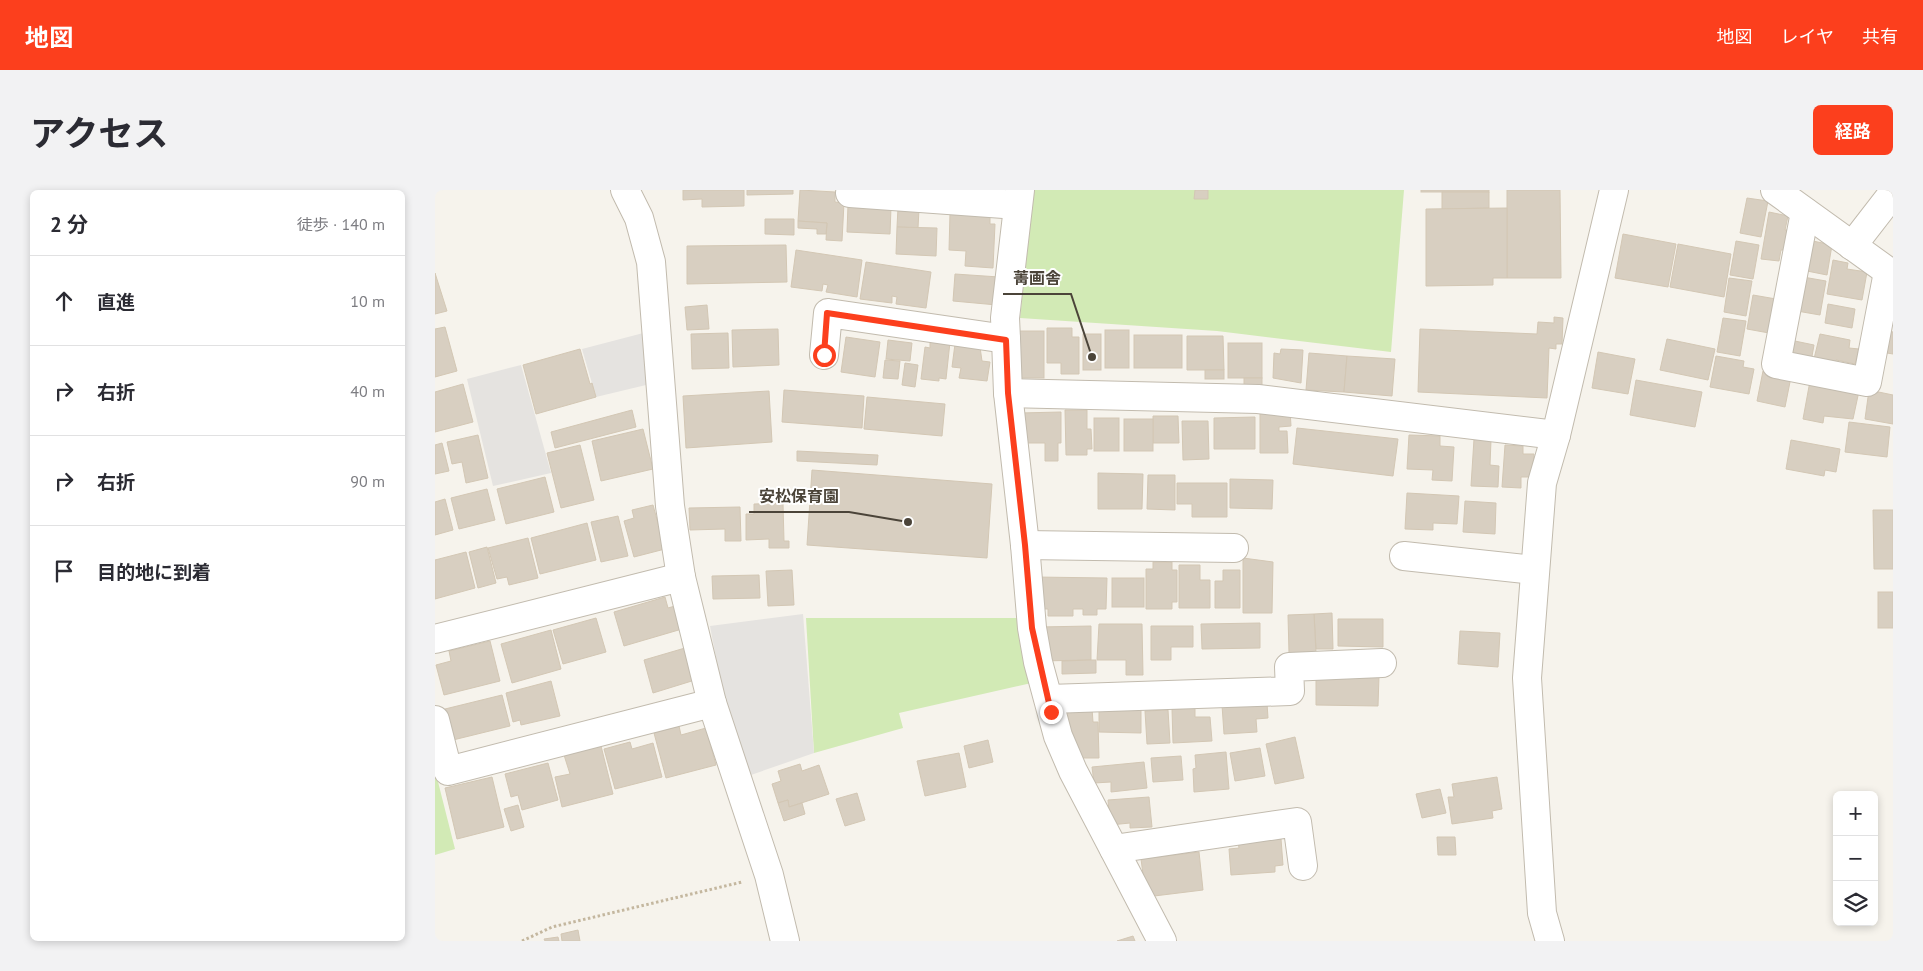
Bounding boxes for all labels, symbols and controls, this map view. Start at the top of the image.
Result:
text: 地図 [25,22,73,53]
text: 地図 [1717,25,1753,48]
text: レイヤ [1781,25,1834,48]
text: 共有 [1862,25,1898,48]
button: 経路 [1813,105,1893,155]
text: アクセス [30,110,168,156]
text: 2 分 [50,211,88,238]
text: 徒歩 · 140 m [297,214,385,234]
callout: 菁画舎 [1003,263,1071,294]
text: 菁画舎 [1013,268,1061,288]
icon: ahead [50,287,78,315]
text: 直進 [97,290,135,314]
text: 10 m [350,291,385,311]
route start [813,344,836,367]
icon: right [50,377,78,405]
text: 右折 [97,380,135,404]
text: 40 m [350,381,385,401]
icon: right [50,467,78,495]
text: 右折 [97,470,135,494]
text: 90 m [350,471,385,491]
callout: 安松保育園 [749,481,849,512]
text: 安松保育園 [759,486,839,506]
icon: arrive [50,557,78,585]
text: 目的地に到着 [97,560,211,584]
route end [1040,701,1063,724]
map controls [1833,791,1878,926]
button: + [1833,791,1878,836]
button: − [1833,836,1878,881]
button: layers [1833,881,1878,926]

